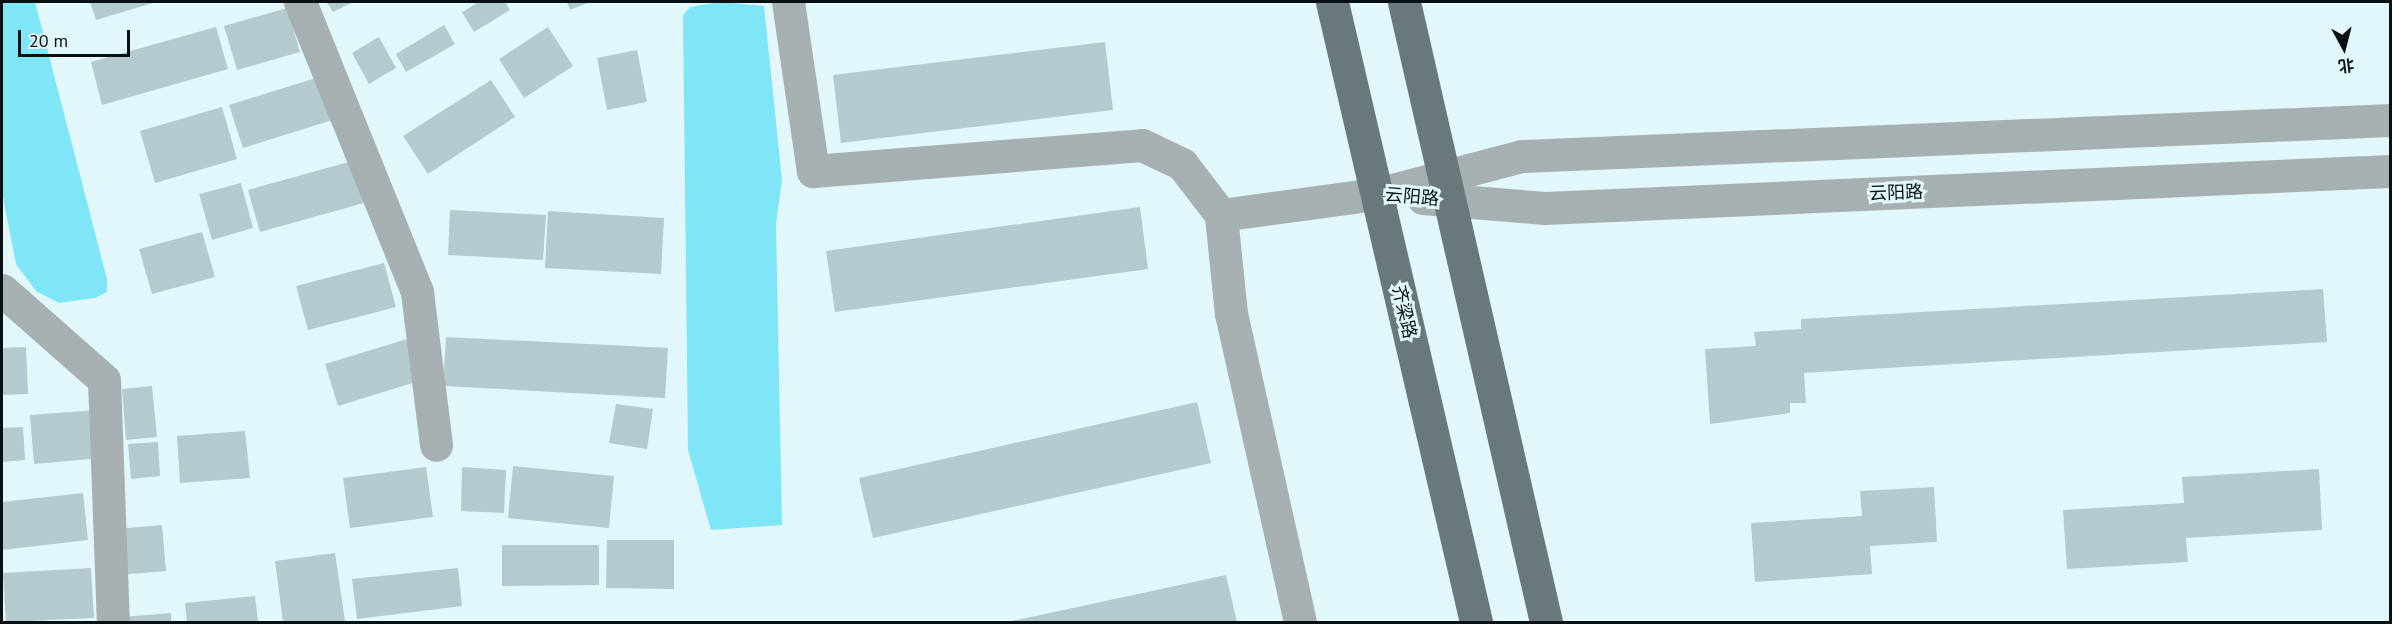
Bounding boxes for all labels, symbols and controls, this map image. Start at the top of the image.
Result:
scale bar [21,18,134,56]
north arrow [2314,18,2374,78]
text: 20 m [29,29,68,52]
text: 北 [2337,55,2355,77]
street label: 云阳路 [1869,181,1923,205]
street label: 云阳路 [1384,184,1440,210]
street label: 齐梁路 [1387,283,1421,341]

